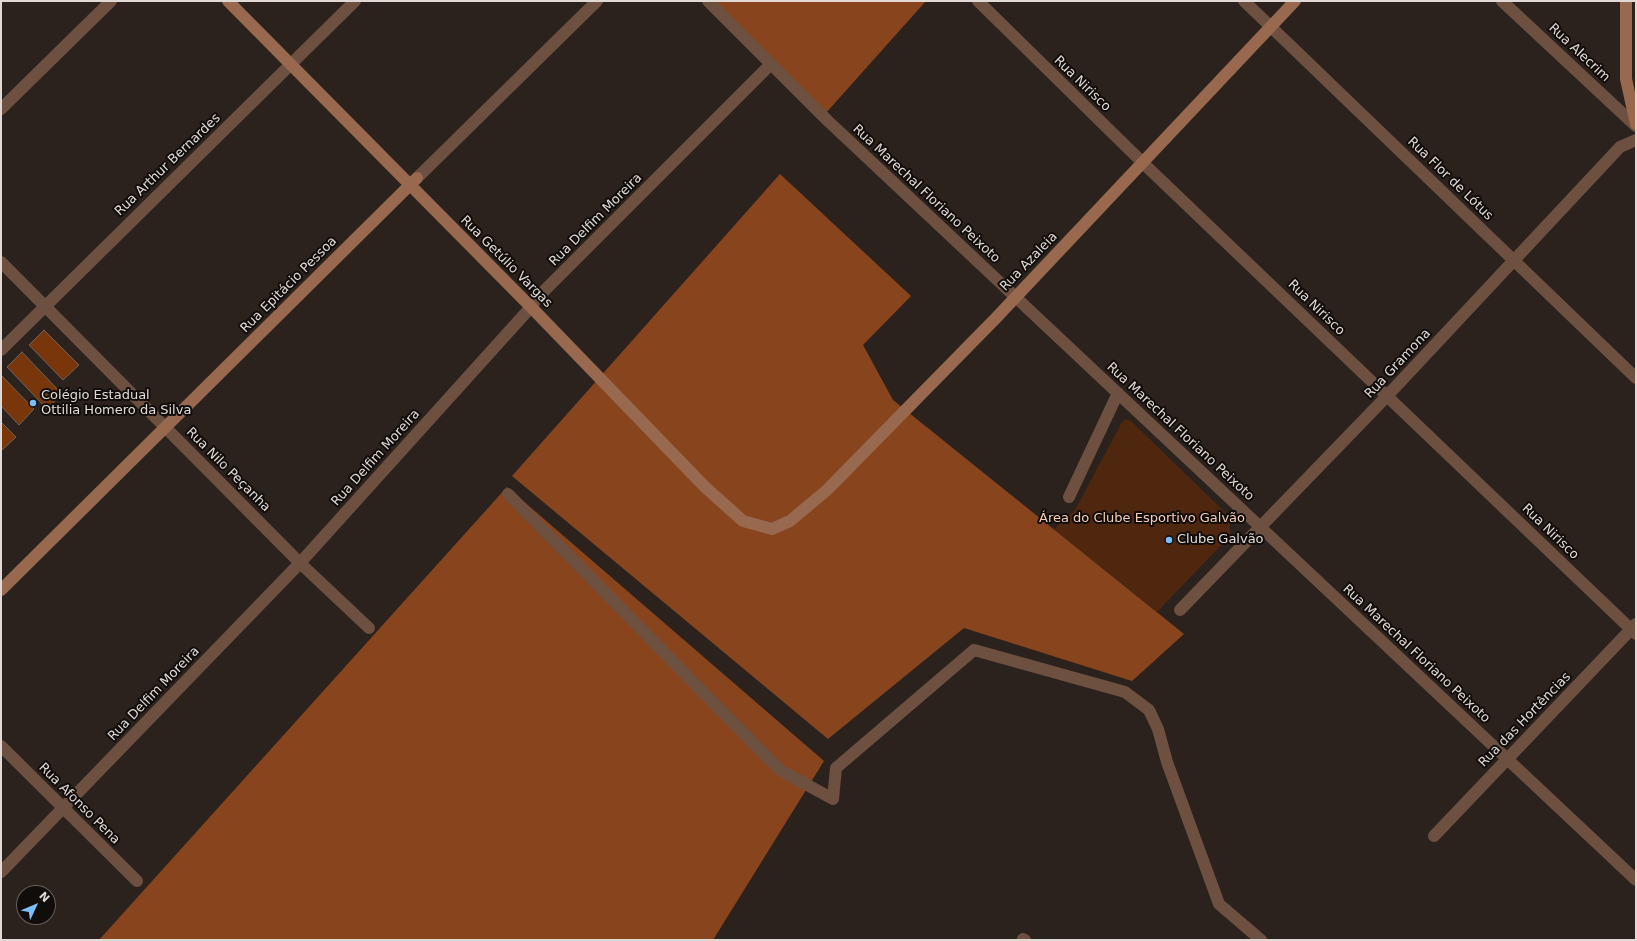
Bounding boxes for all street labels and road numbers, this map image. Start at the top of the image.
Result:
street label: Rua Alecrim [1545,21,1613,85]
street label: Rua Nirisco [1050,53,1114,115]
street label: Rua Arthur Bernardes [112,111,224,219]
street label: Rua Marechal Floriano Peixoto [849,122,1003,266]
street label: Rua Flor de Lótus [1404,134,1496,224]
street label: Rua Delfim Moreira [546,170,646,270]
street label: Rua Getúlio Vargas [457,213,555,311]
street label: Rua Azaleia [997,229,1061,295]
street label: Rua Epitácio Pessoa [238,234,340,336]
street label: Rua Nirisco [1284,277,1348,339]
street label: Rua Gramona [1362,326,1434,402]
street label: Rua Marechal Floriano Peixoto [1103,360,1257,504]
street label: Rua Delfim Moreira [329,407,423,509]
street label: Rua Nilo Peçanha [183,425,273,515]
street label: Rua Nirisco [1518,501,1582,563]
street label: Rua Marechal Floriano Peixoto [1339,582,1493,726]
street label: Rua Delfim Moreira [105,644,203,744]
street label: Rua das Hortências [1476,669,1574,771]
street label: Rua Afonso Pena [35,760,123,848]

